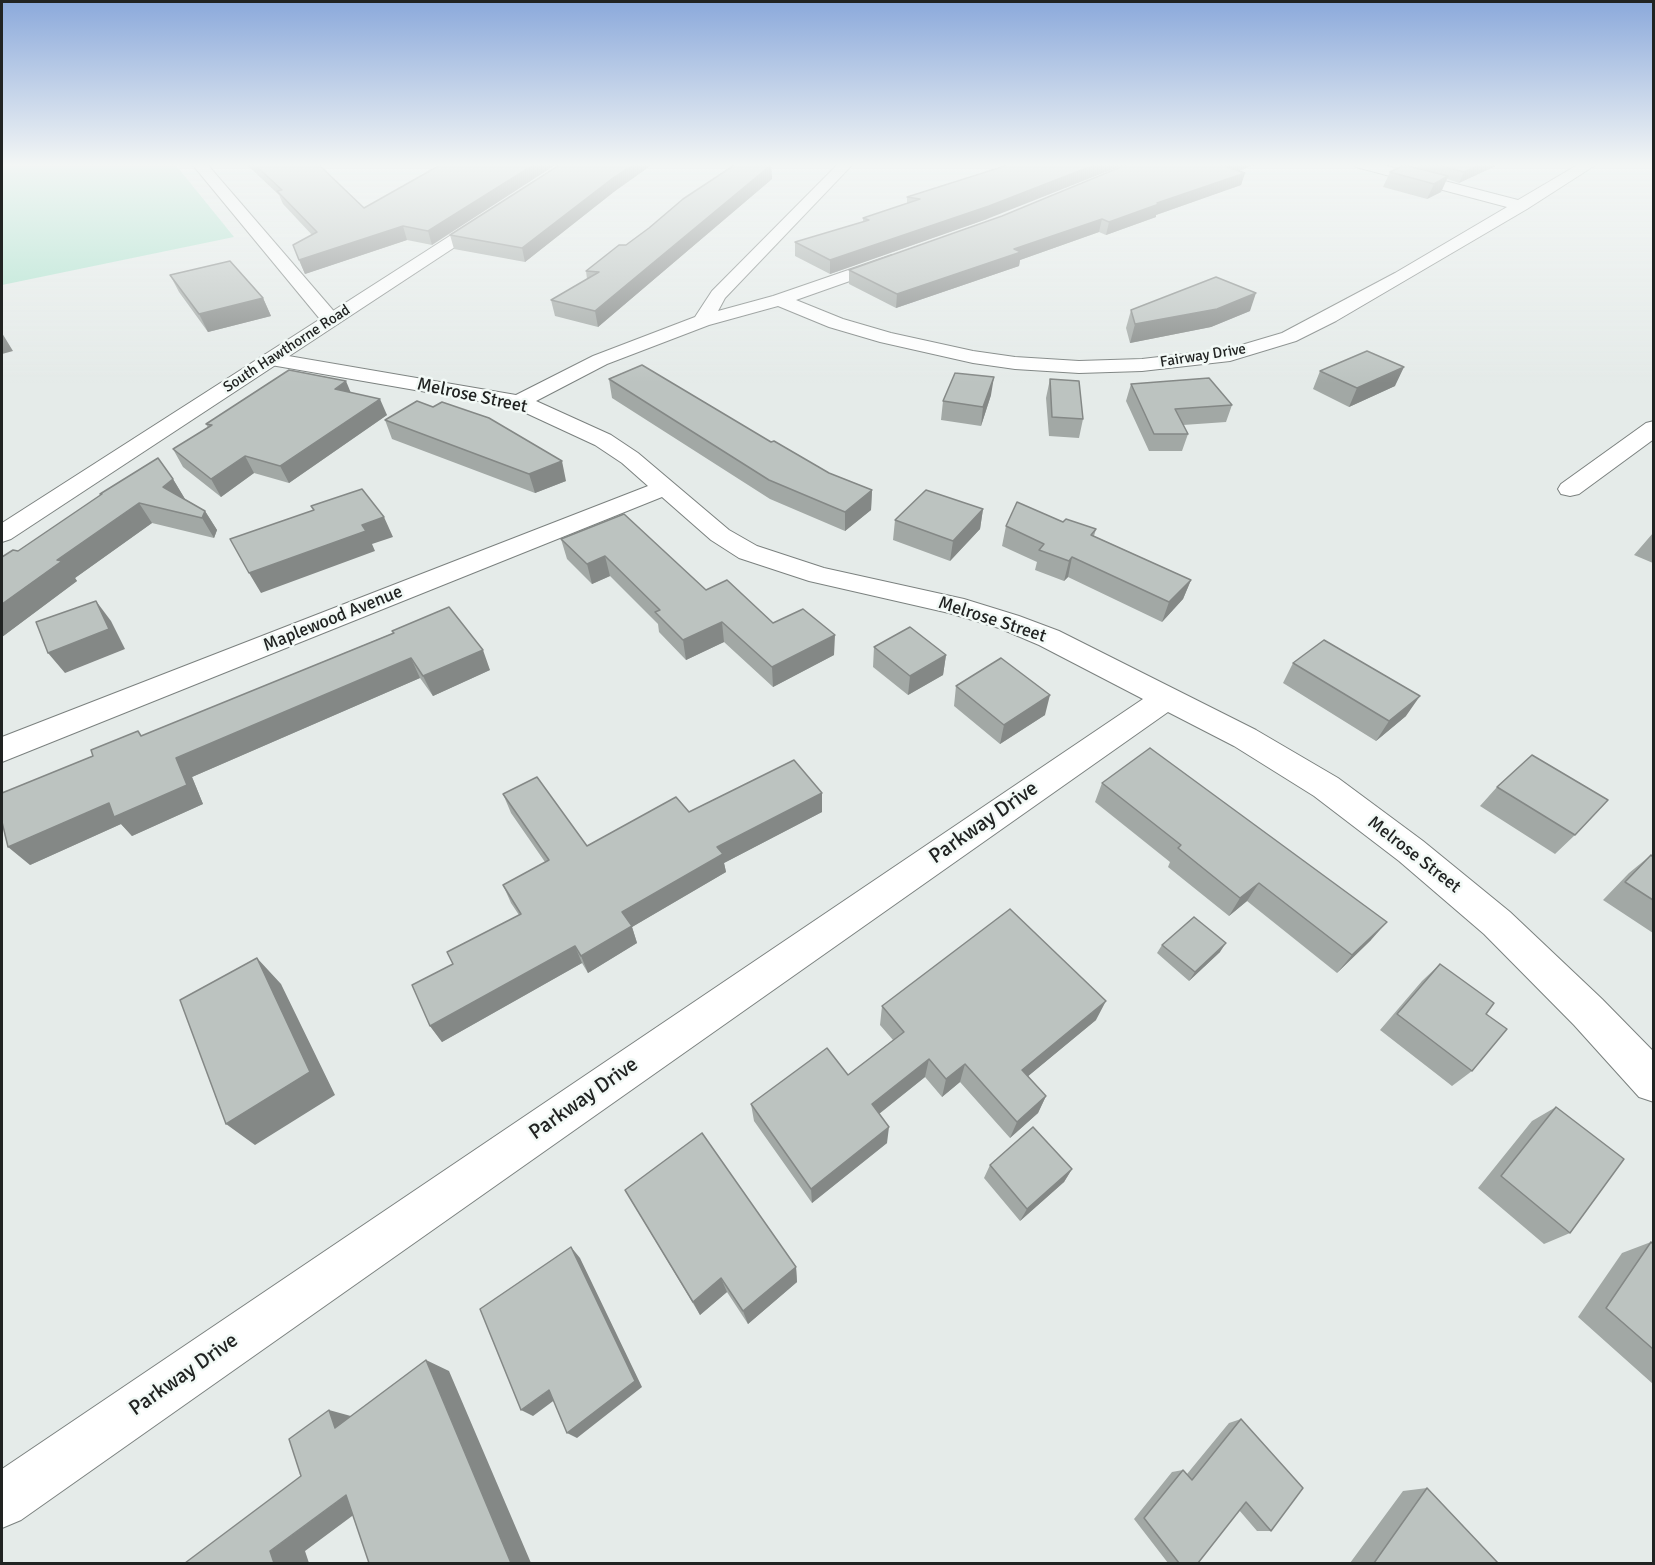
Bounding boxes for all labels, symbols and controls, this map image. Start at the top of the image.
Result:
street label: South Hawthorne Road [220,301,354,397]
street label: Fairway Drive [1159,340,1247,372]
street label: Melrose Street [415,374,529,418]
street label: Maplewood Avenue [260,581,406,657]
street label: Melrose Street [935,592,1049,648]
street label: Parkway Drive [925,776,1043,870]
street label: Melrose Street [1363,812,1465,898]
street label: Parkway Drive [525,1052,643,1146]
street label: Parkway Drive [125,1328,243,1422]

